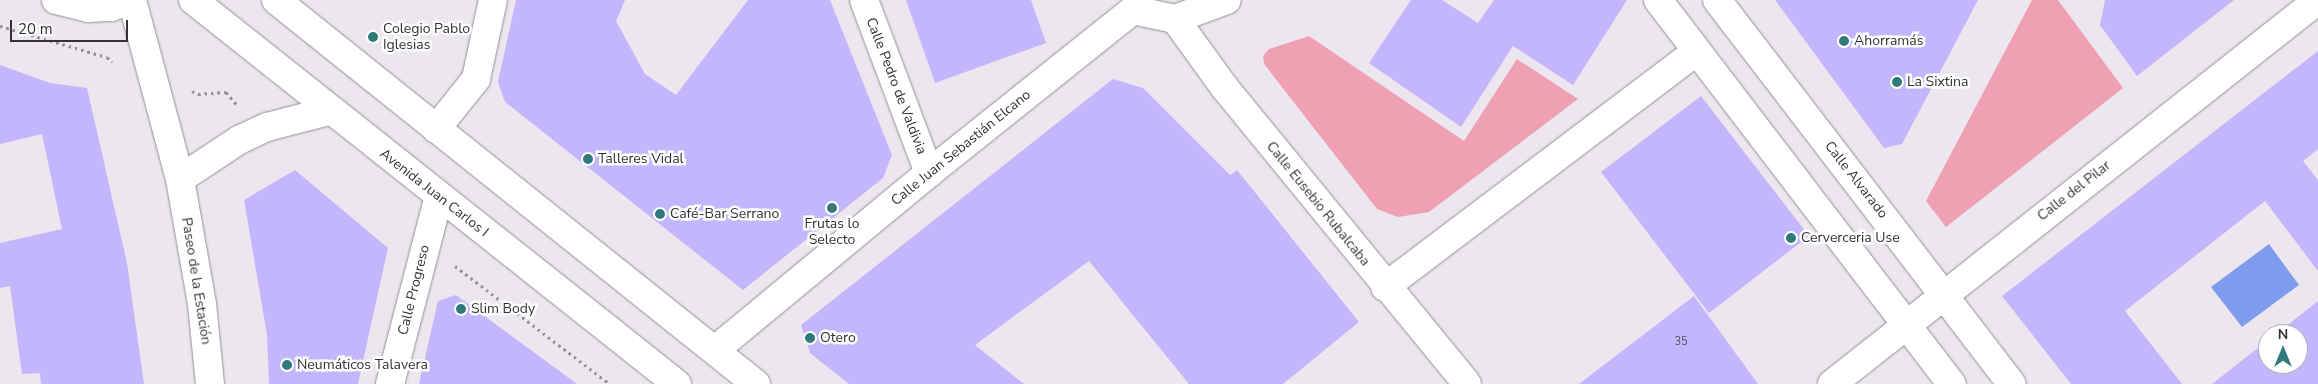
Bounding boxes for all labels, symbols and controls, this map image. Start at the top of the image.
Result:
scale bar [12,10,130,42]
street label: Calle Pedro de Valdivia [862,15,930,157]
text: 20 m [18,19,53,39]
place label: Colegio Pablo Iglesias [383,21,470,54]
marker: Colegio Pablo Iglesias [367,31,379,43]
place label: Ahorramás [1854,33,1923,49]
marker: Ahorramás [1838,35,1850,47]
place label: La Sixtina [1907,74,1968,90]
marker: La Sixtina [1891,76,1903,88]
street label: Calle Juan Sebastián Elcano [888,87,1034,209]
street label: Calle Eusebio Rubalcaba [1263,138,1373,270]
street label: Calle Alvarado [1821,138,1891,222]
street label: Avenida Juan Carlos I [376,145,492,241]
place label: Talleres Vidal [598,151,684,167]
marker: Talleres Vidal [582,153,594,165]
street label: Calle del Pilar [2034,157,2114,225]
marker: Frutas lo Selecto [826,202,838,214]
place label: Café-Bar Serrano [670,206,779,222]
marker: Café-Bar Serrano [654,208,666,220]
street label: Paseo de la Estación [178,216,214,346]
place label: Frutas lo Selecto [805,216,859,248]
place label: Cerverceria Use [1801,230,1900,246]
marker: Cerverceria Use [1785,232,1797,244]
street label: Calle Progreso [395,243,433,337]
place label: Slim Body [471,301,535,317]
marker: Slim Body [455,303,467,315]
north arrow [2258,324,2308,374]
text: N [2278,325,2288,344]
place label: Otero [820,330,856,346]
marker: Otero [804,332,816,344]
house number: 35 [1674,335,1688,349]
place label: Neumáticos Talavera [297,357,428,373]
marker: Neumáticos Talavera [281,359,293,371]

